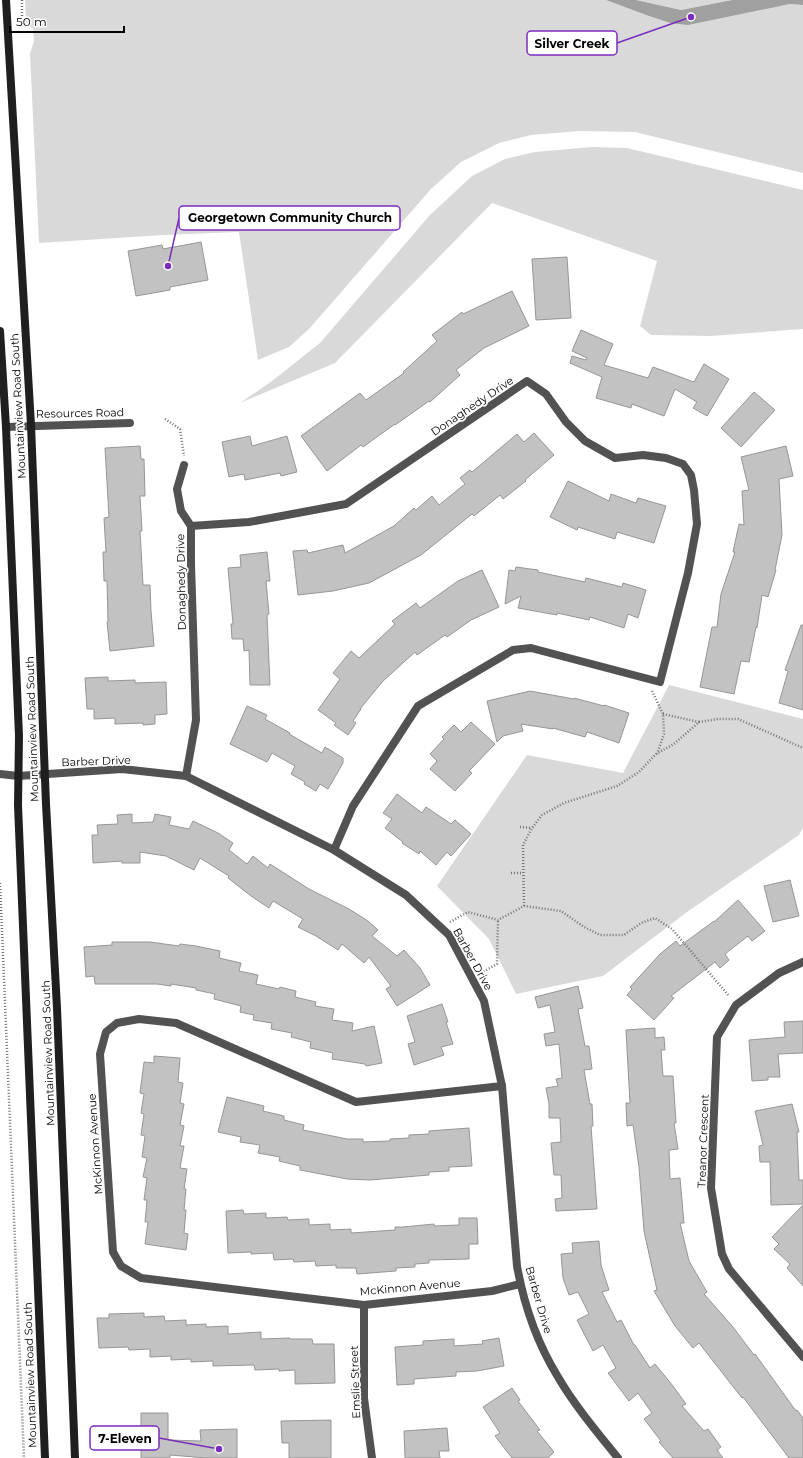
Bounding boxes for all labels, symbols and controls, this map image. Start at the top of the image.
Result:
scale bar [10,8,124,34]
text: 50 m [16,14,47,29]
callout: Silver Creek [527,31,617,55]
text: Silver Creek [535,36,610,51]
callout: Georgetown Community Church [179,206,400,230]
text: Georgetown Community Church [188,210,392,225]
street label: Mountainview Road South [7,333,29,479]
street label: Donaghedy Drive [428,373,516,439]
street label: Resources Road [36,405,124,421]
street label: Donaghedy Drive [173,533,189,630]
street label: Mountainview Road South [22,656,42,802]
street label: Barber Drive [61,753,131,769]
street label: Barber Drive [450,925,496,993]
street label: Mountainview Road South [38,980,58,1126]
street label: McKinnon Avenue [84,1093,106,1195]
street label: Treanor Crescent [694,1093,712,1188]
street label: Barber Drive [523,1265,555,1336]
street label: McKinnon Avenue [359,1276,461,1298]
street label: Mountainview Road South [20,1302,40,1448]
street label: Emslie Street [347,1345,363,1419]
callout: 7-Eleven [90,1426,159,1450]
text: 7-Eleven [98,1431,152,1446]

